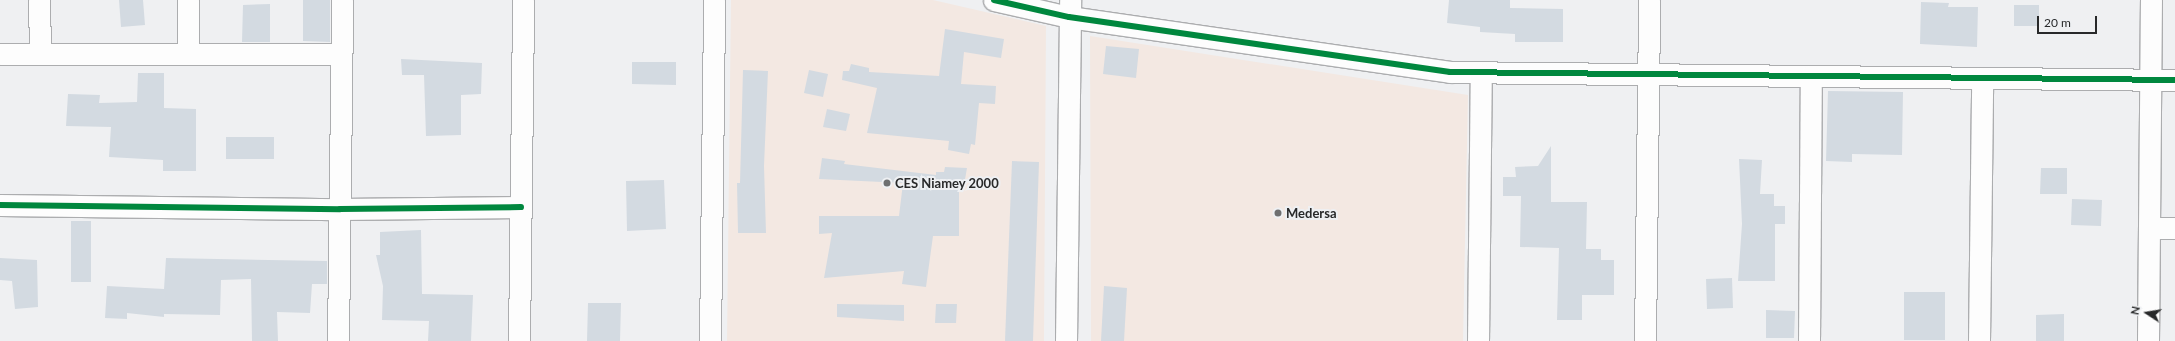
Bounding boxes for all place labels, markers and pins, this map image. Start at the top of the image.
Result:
place label: CES Niamey 2000 [895,175,999,191]
marker: CES Niamey 2000 [882,178,892,188]
place label: Medersa [1286,205,1336,221]
marker: Medersa [1273,208,1283,218]

